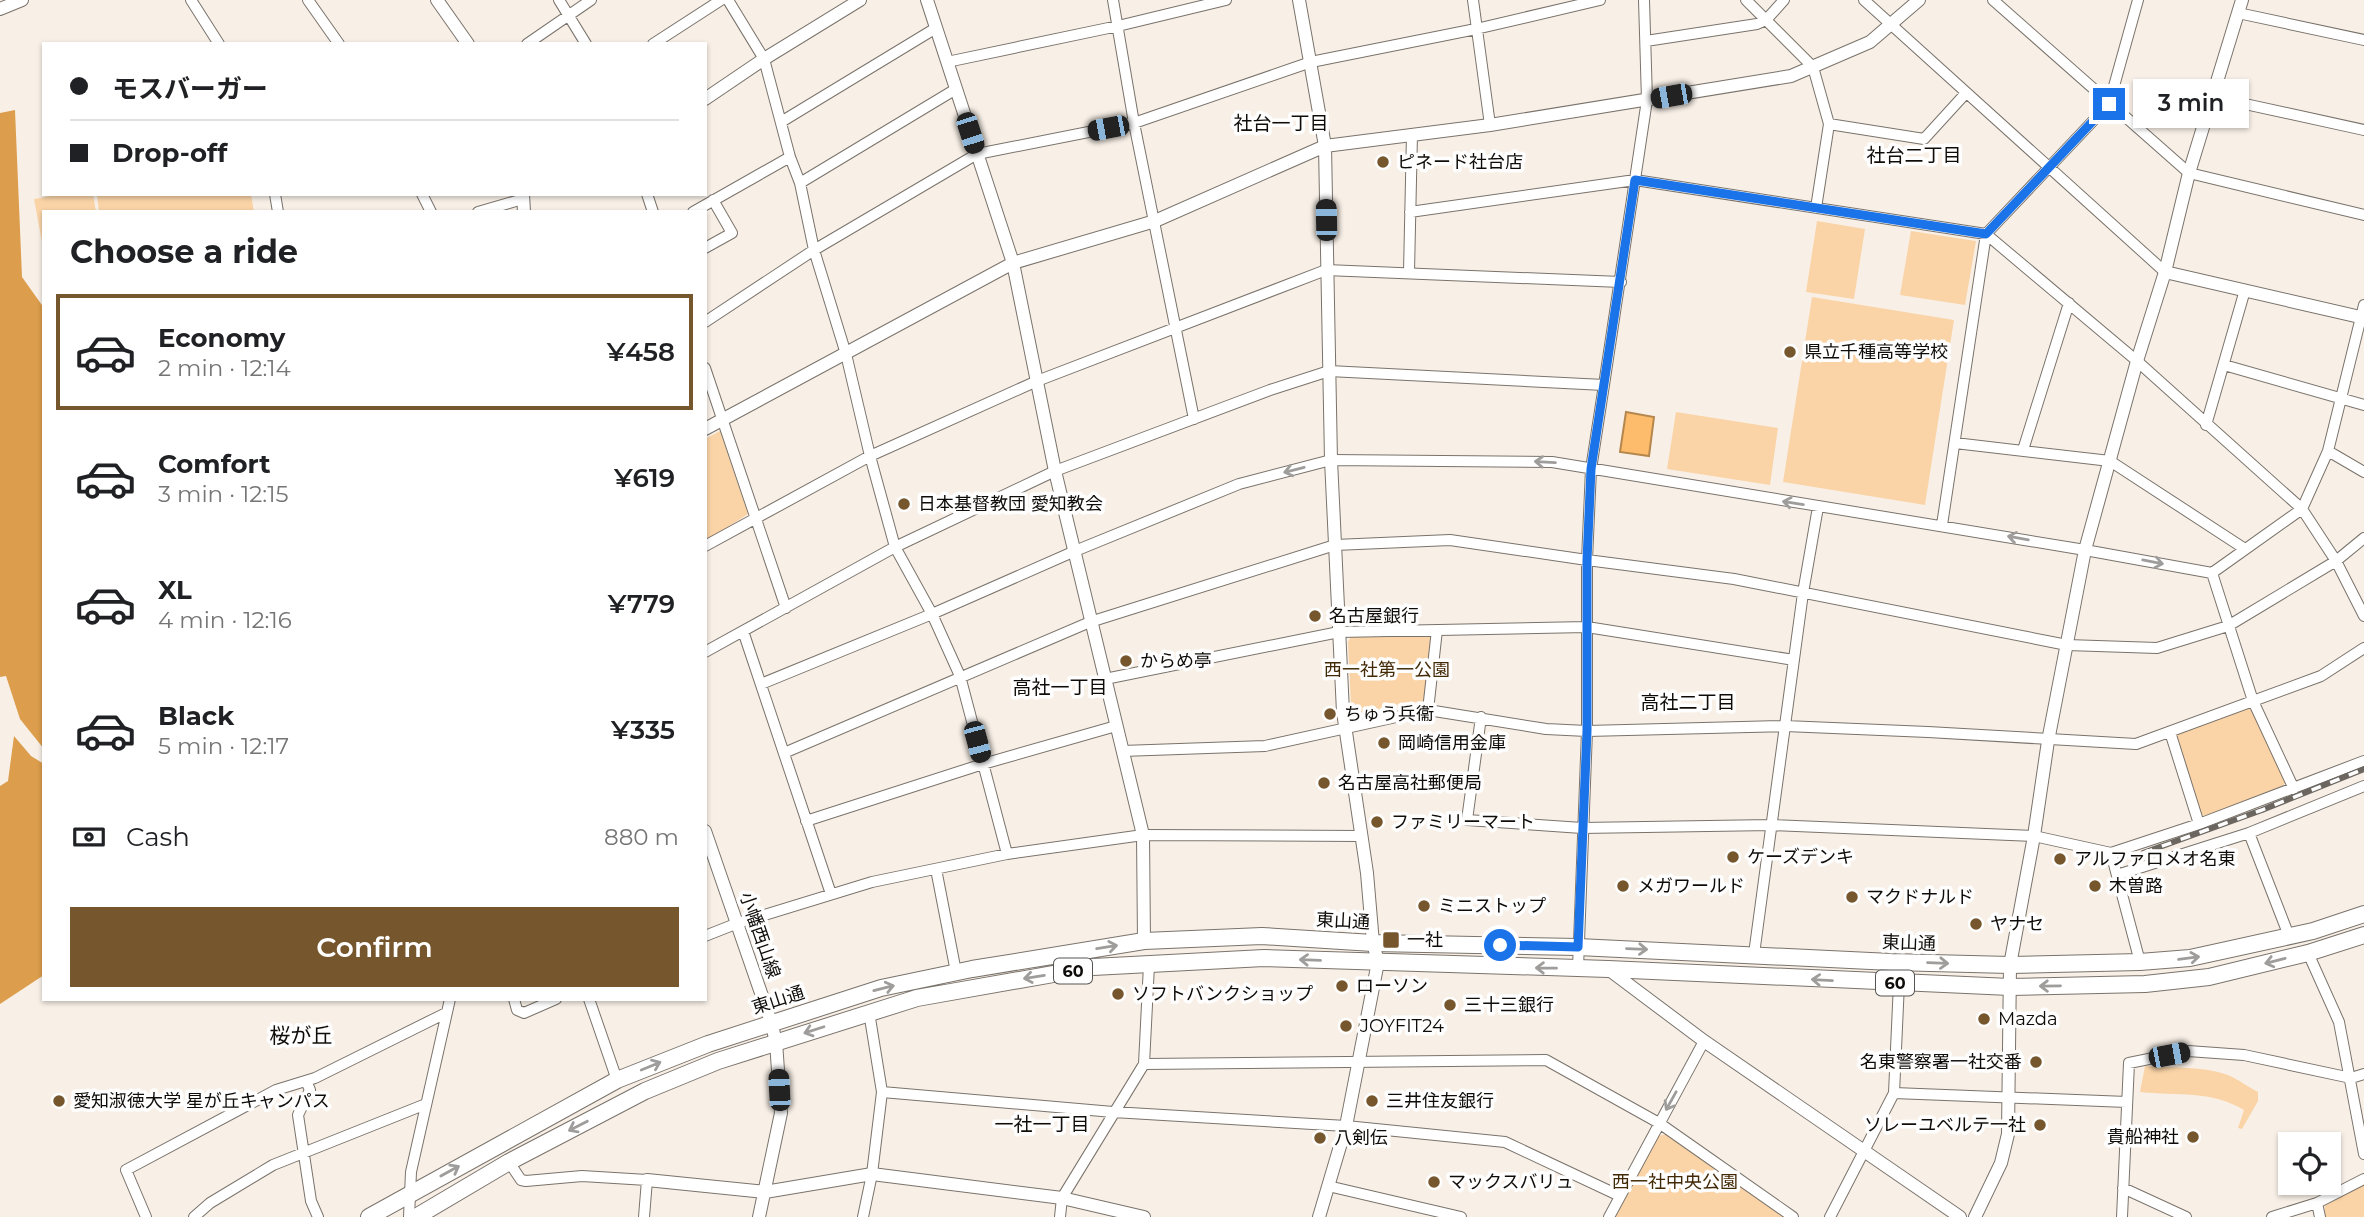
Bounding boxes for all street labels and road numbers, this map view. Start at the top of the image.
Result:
street label: 小幡西山線 [735,889,785,981]
street label: 東山通 [1315,909,1371,933]
street label: 東山通 [1882,931,1936,955]
road number: 60 [1054,959,1092,984]
road number: 60 [1876,970,1914,995]
street label: 東山通 [749,981,807,1019]

